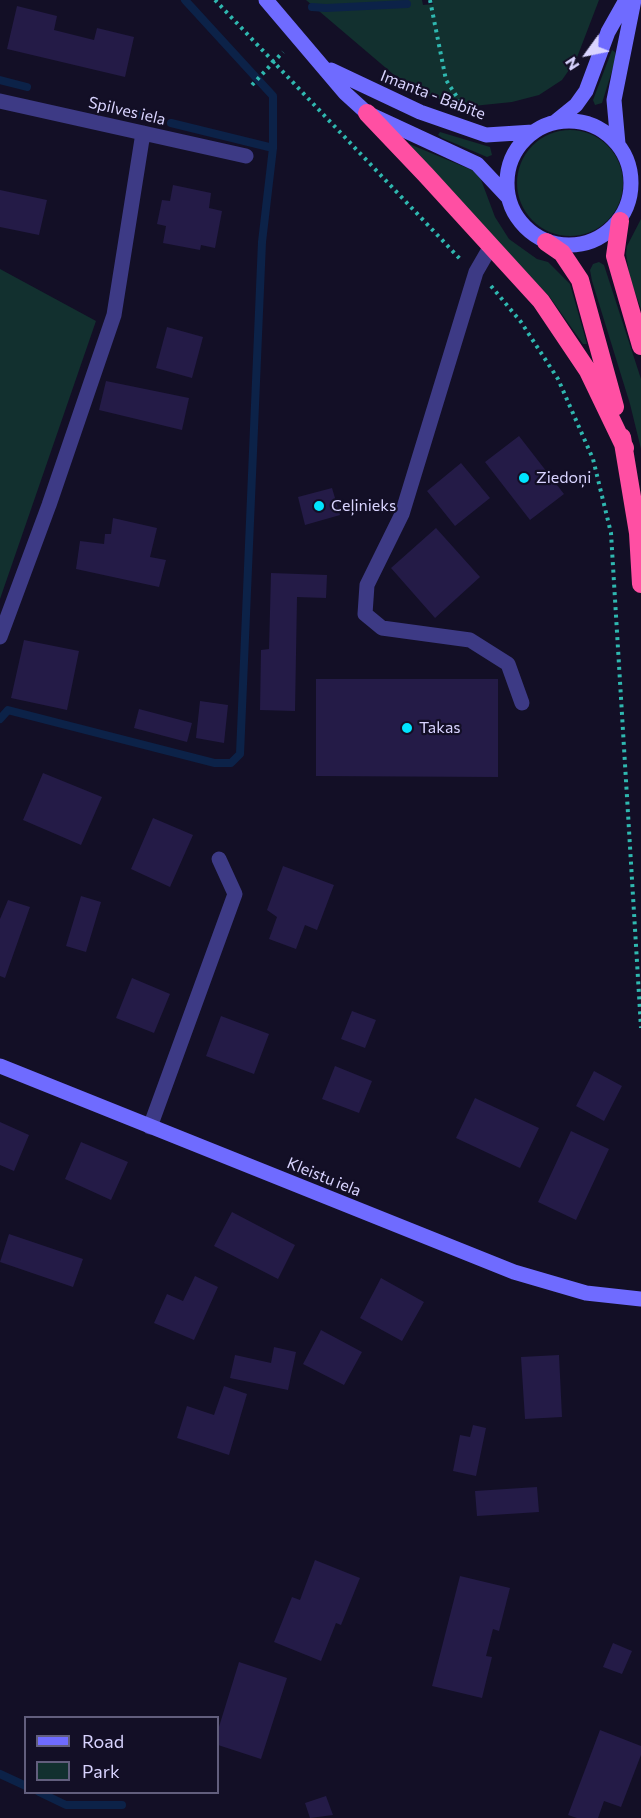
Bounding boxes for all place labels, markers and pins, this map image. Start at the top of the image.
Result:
place label: Ziedoņi [536,468,591,488]
marker: Ziedoņi [517,471,531,485]
place label: Ceļinieks [331,496,396,516]
marker: Ceļinieks [312,499,326,513]
place label: Takas [419,718,461,738]
marker: Takas [400,721,414,735]

